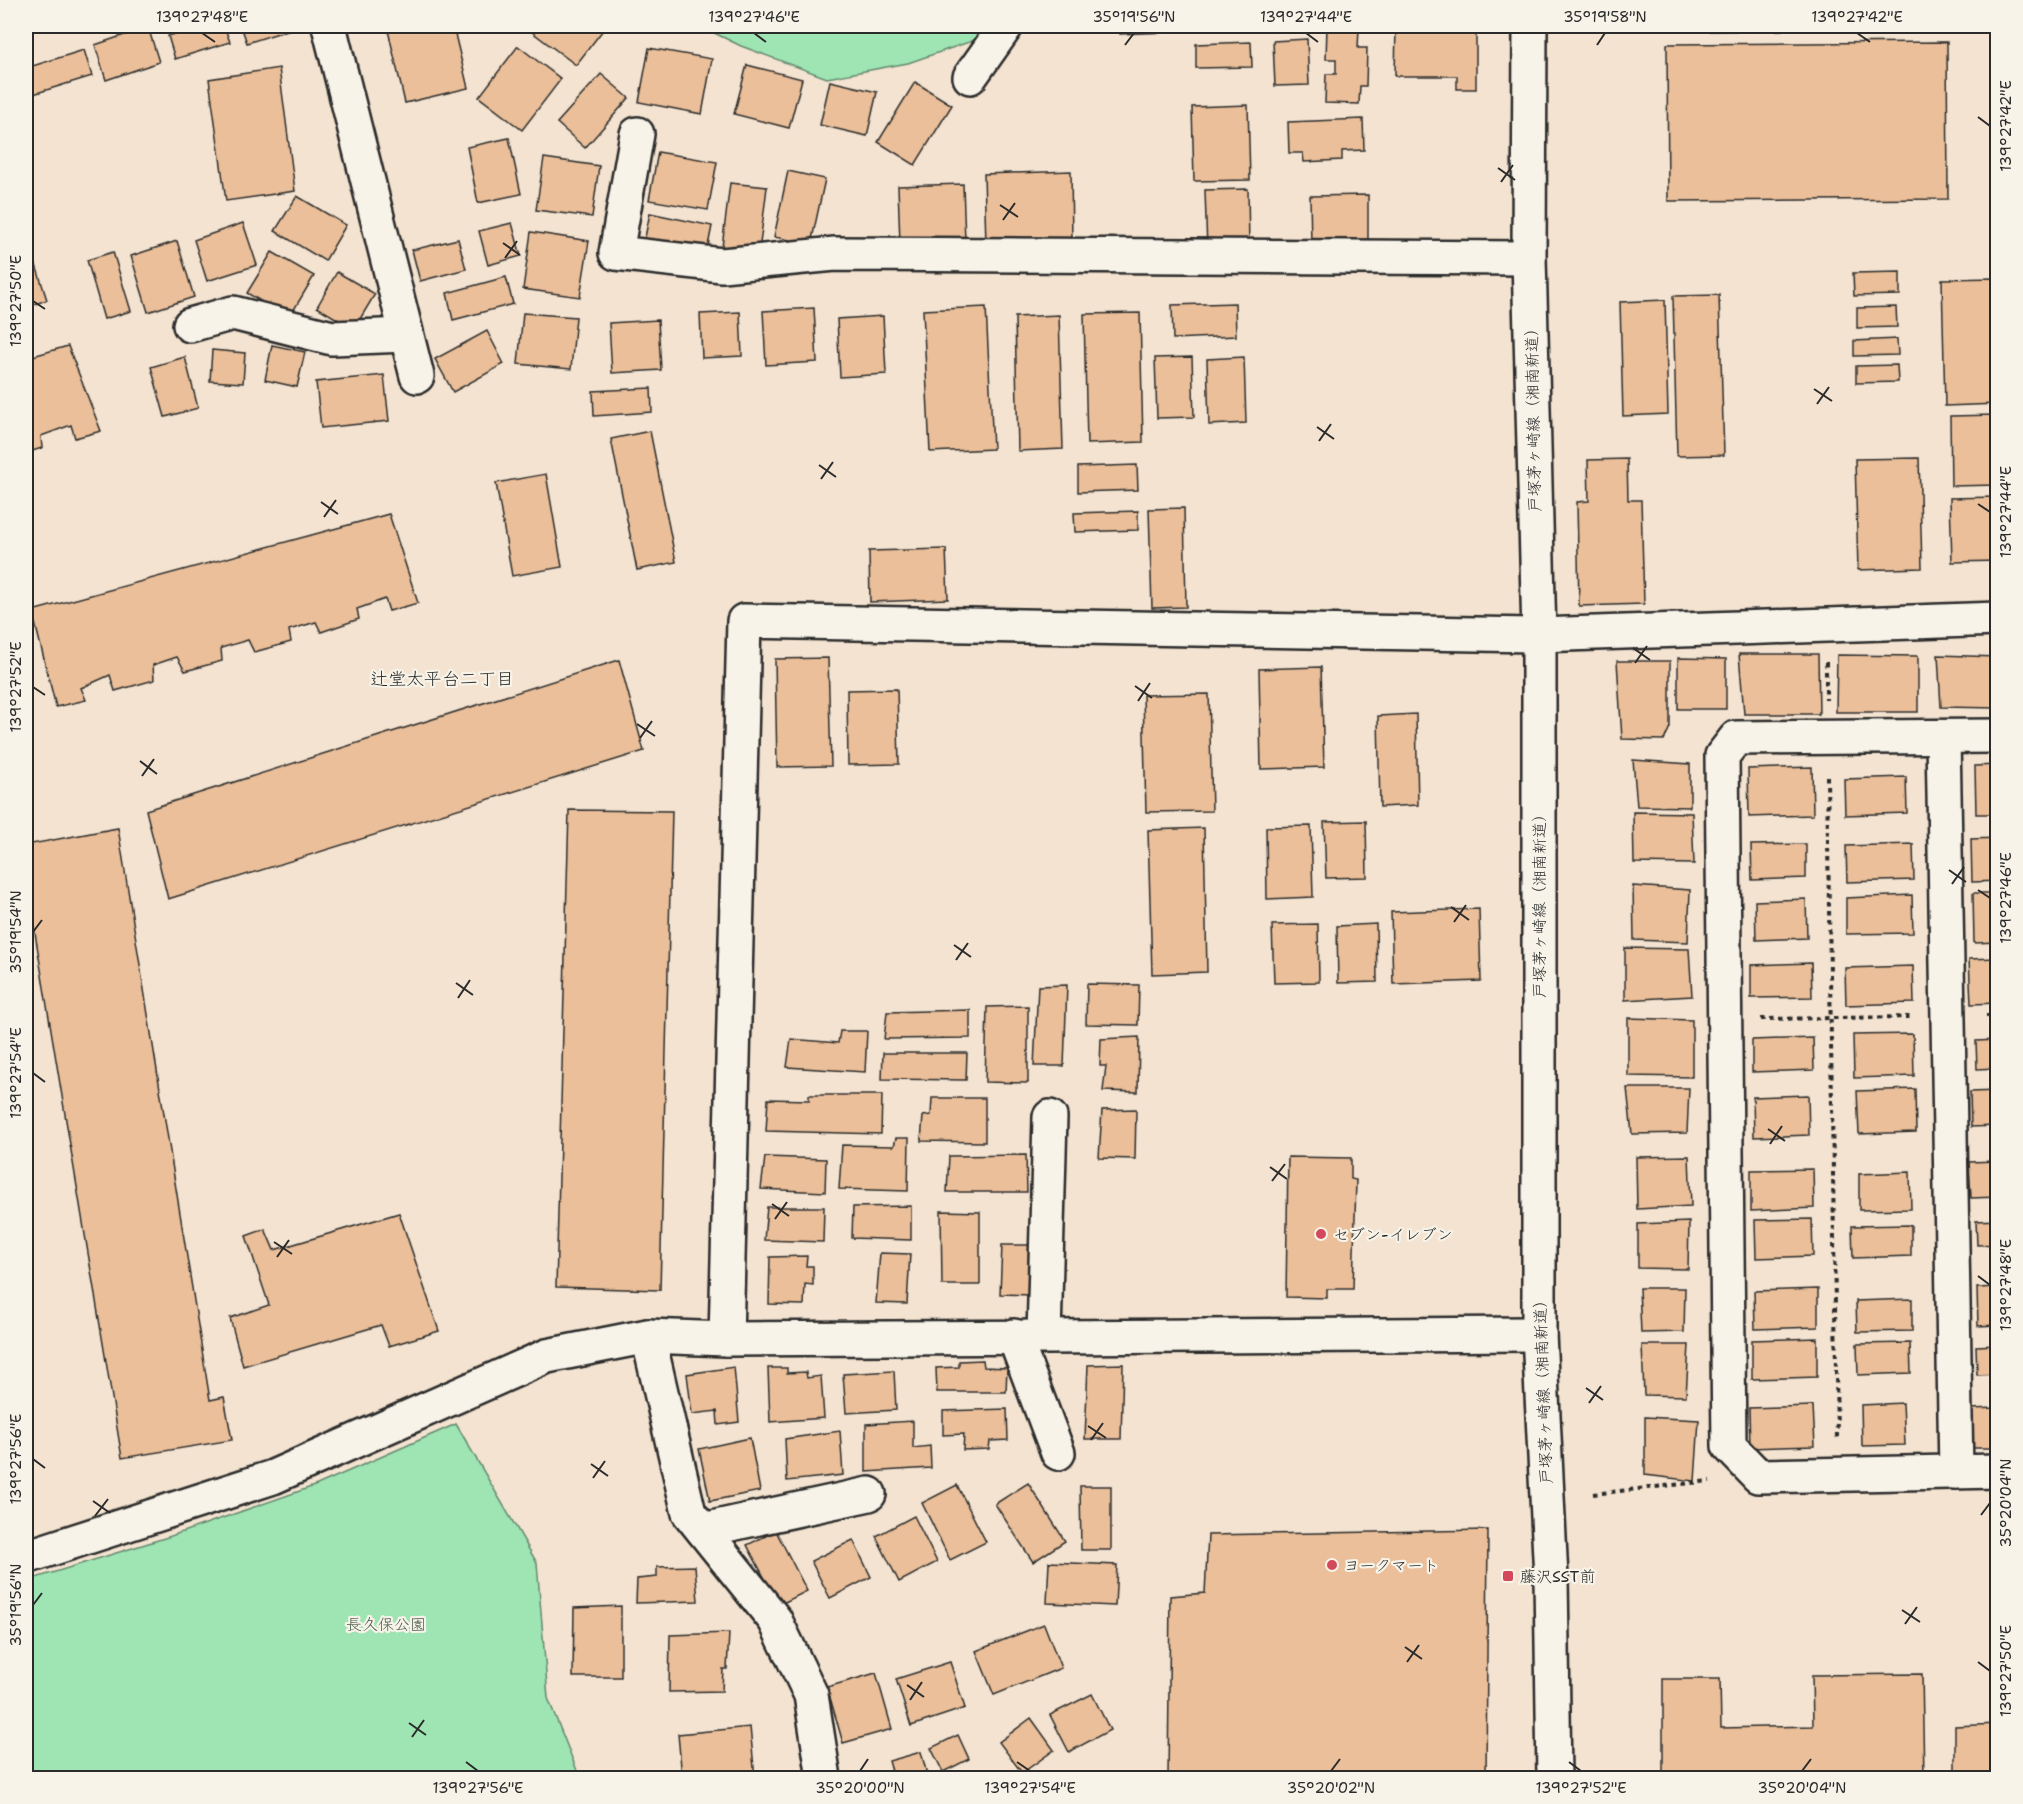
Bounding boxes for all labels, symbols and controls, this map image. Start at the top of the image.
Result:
text: 139°27'48"E [156,7,248,27]
text: 139°27'46"E [708,7,800,27]
text: 35°19'56"N [1093,7,1175,27]
text: 139°27'44"E [1260,7,1352,27]
text: 35°19'58"N [1563,7,1647,27]
text: 139°27'42"E [1811,7,1903,27]
text: 139°27'42"E [1996,80,2016,172]
text: 139°27'50"E [6,255,26,347]
street label: 戸塚茅ヶ崎線（湘南新道） [1521,320,1545,512]
text: 139°27'44"E [1996,466,2016,558]
text: 139°27'52"E [6,641,26,733]
district label: 辻堂太平台二丁目 [370,667,514,691]
street label: 戸塚茅ヶ崎線（湘南新道） [1529,806,1550,998]
text: 139°27'46"E [1996,852,2016,944]
text: 35°19'54"N [6,890,26,974]
text: 139°27'54"E [6,1027,26,1119]
place label: セブン-イレブン [1333,1224,1453,1245]
marker: セブン-イレブン [1314,1227,1328,1241]
text: 139°27'48"E [1996,1239,2016,1331]
street label: 戸塚茅ヶ崎線（湘南新道） [1529,1292,1557,1484]
text: 139°27'56"E [6,1413,26,1505]
text: 35°20'04"N [1996,1459,2016,1547]
place label: ヨークマート [1344,1555,1439,1576]
marker: ヨークマート [1325,1558,1339,1572]
text: 35°19'56"N [6,1564,26,1646]
place label: 藤沢SST前 [1520,1566,1595,1587]
marker: 藤沢SST前 [1501,1569,1515,1583]
park label: 長久保公園 [346,1614,426,1635]
text: 139°27'50"E [1996,1625,2016,1717]
text: 139°27'56"E [432,1778,524,1798]
text: 35°20'00"N [815,1778,905,1798]
text: 139°27'54"E [984,1778,1076,1798]
text: 35°20'02"N [1287,1778,1375,1798]
text: 139°27'52"E [1535,1778,1627,1798]
text: 35°20'04"N [1758,1778,1846,1798]

